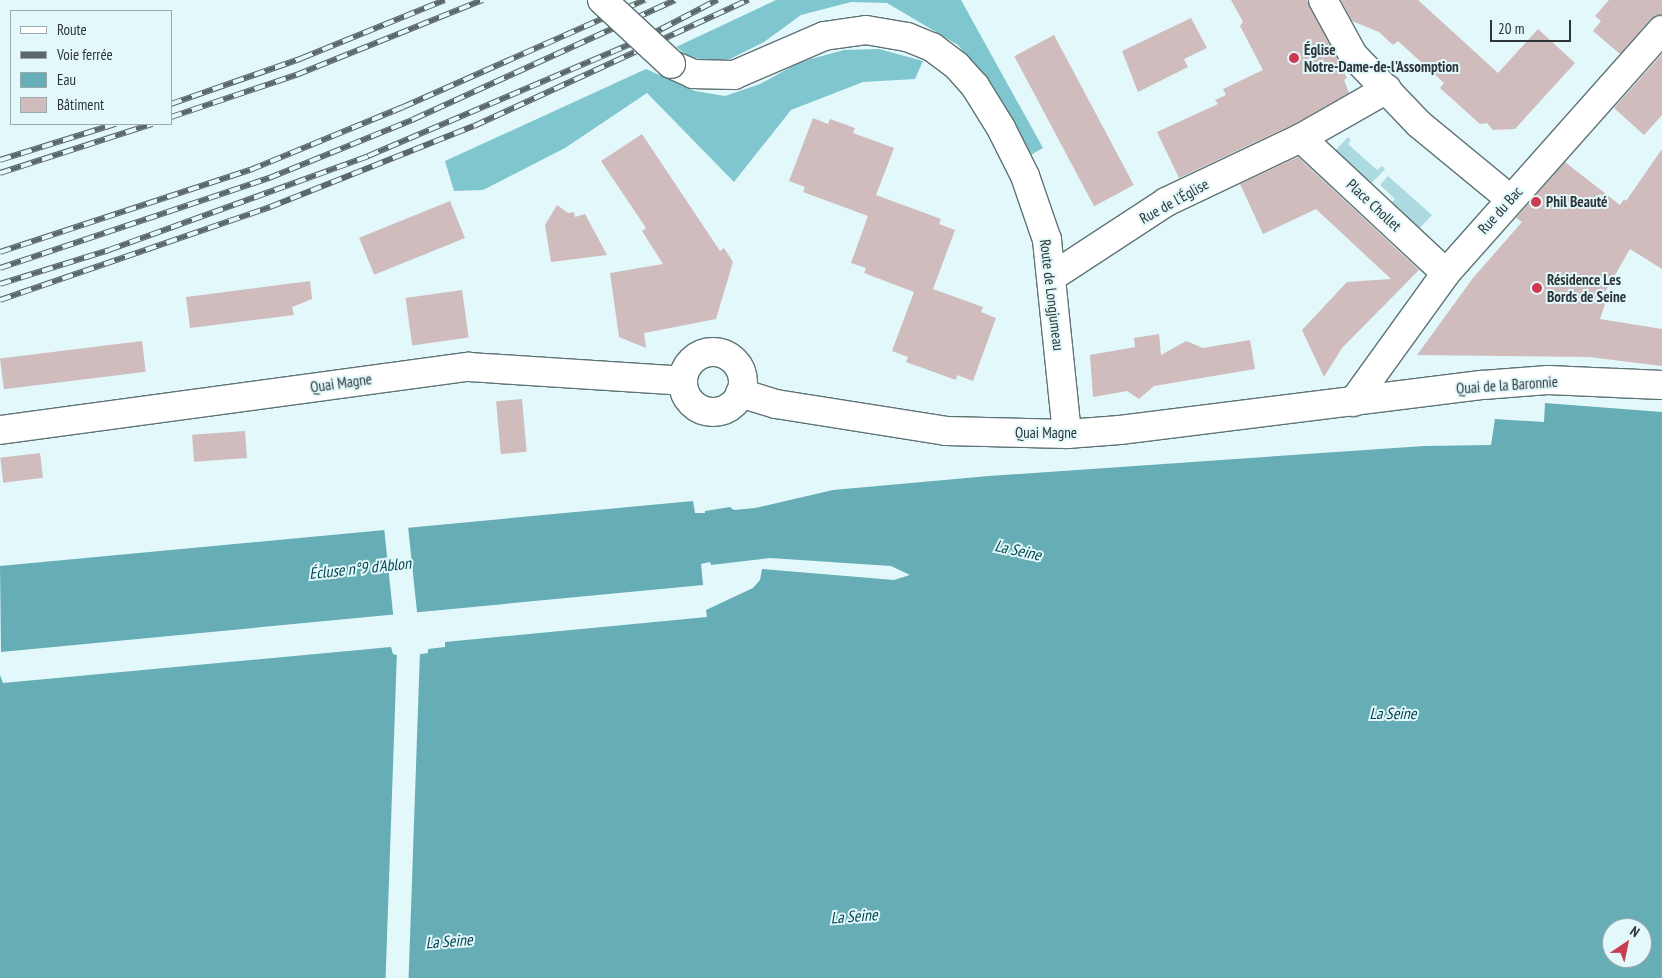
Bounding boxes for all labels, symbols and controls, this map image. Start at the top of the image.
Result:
legend [10,10,172,125]
scale bar [1492,10,1573,42]
text: 20 m [1498,19,1524,38]
text: Route [57,20,87,39]
place label: Église Notre-Dame-de-l'Assomption [1304,40,1459,75]
text: Voie ferrée [57,45,113,64]
marker: Église Notre-Dame-de-l'Assomption [1288,52,1300,64]
text: Eau [57,70,76,89]
text: Bâtiment [57,95,104,114]
street label: Rue de l'Église [1136,175,1212,227]
street label: Place Chollet [1343,175,1405,235]
street label: Rue du Bac [1474,183,1526,237]
place label: Phil Beauté [1546,193,1607,211]
marker: Phil Beauté [1530,196,1542,208]
street label: Route de Longjumeau [1036,238,1068,352]
place label: Résidence Les Bords de Seine [1547,270,1626,305]
marker: Résidence Les Bords de Seine [1531,282,1543,294]
street label: Quai Magne [309,370,373,396]
street label: Quai de la Baronnie [1455,372,1559,398]
street label: Quai Magne [1015,424,1077,442]
water label: La Seine [993,536,1043,564]
water label: Écluse n°9 d'Ablon [308,553,412,583]
water label: La Seine [1370,703,1416,723]
water label: La Seine [830,905,878,927]
north arrow [1602,918,1652,968]
text: N [1627,922,1643,941]
water label: La Seine [425,930,473,952]

